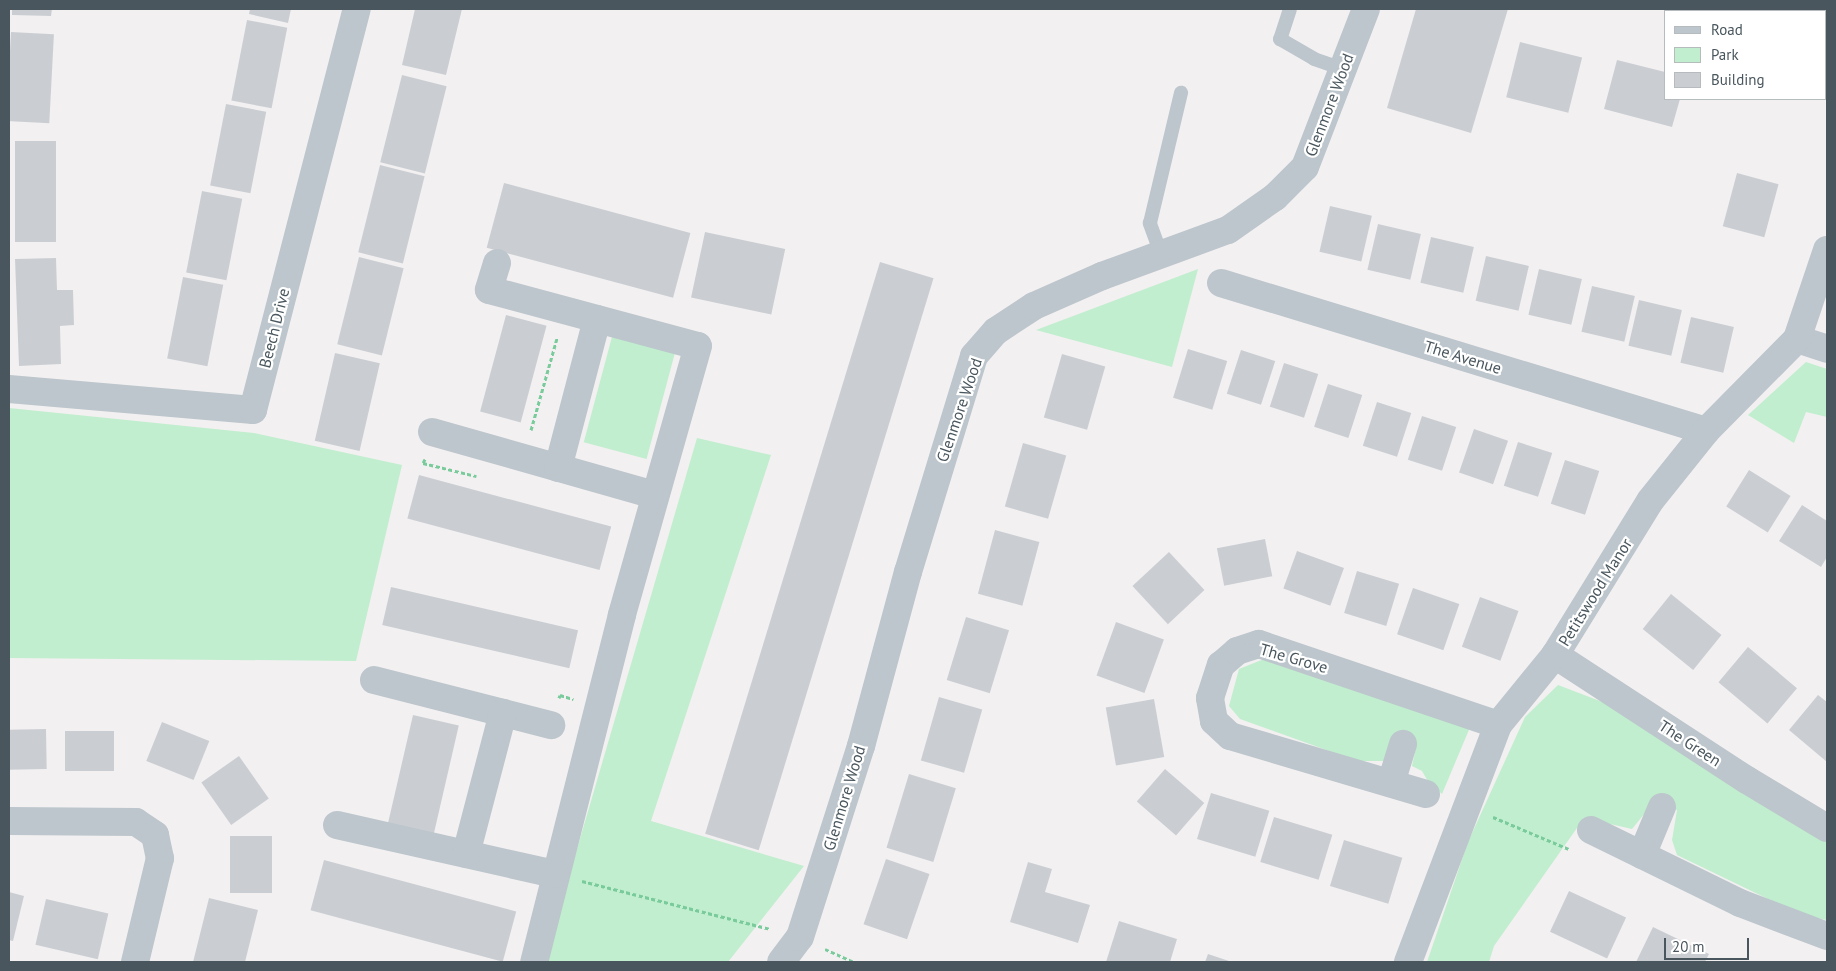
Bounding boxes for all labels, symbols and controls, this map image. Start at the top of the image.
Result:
legend [1664,10,1826,100]
text: Road [1711,20,1743,39]
text: Park [1711,45,1739,64]
street label: Glenmore Wood [1300,51,1358,159]
text: Building [1711,70,1765,89]
street label: Beech Drive [255,286,293,370]
street label: The Avenue [1422,336,1504,378]
street label: Glenmore Wood [932,355,986,465]
street label: Petitswood Manor [1554,535,1636,649]
street label: The Grove [1258,639,1330,677]
street label: The Green [1655,716,1725,770]
street label: Glenmore Wood [819,743,869,853]
scale bar [1666,928,1751,960]
text: 20 m [1672,937,1705,956]

